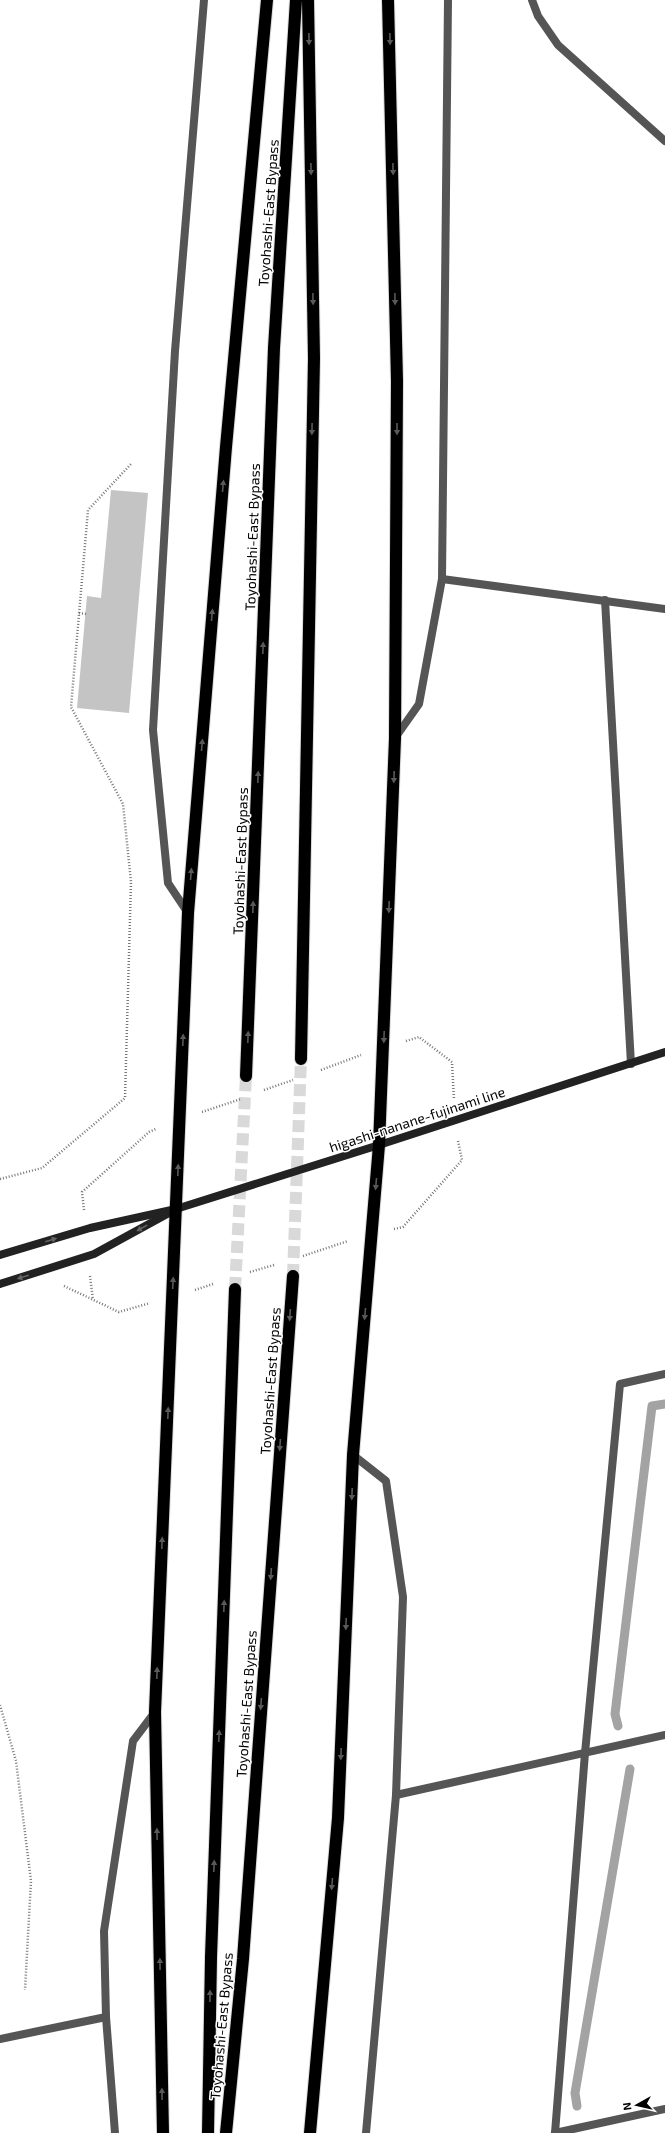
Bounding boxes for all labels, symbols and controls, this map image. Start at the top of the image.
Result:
one-way arrow [306,33,312,46]
one-way arrow [387,33,393,46]
street label: Toyohashi-East Bypass [254,139,282,287]
one-way arrow [308,163,314,176]
one-way arrow [389,163,396,175]
one-way arrow [310,293,316,306]
one-way arrow [392,293,399,305]
one-way arrow [309,423,315,436]
one-way arrow [394,423,400,436]
street label: Toyohashi-East Bypass [241,463,263,611]
one-way arrow [219,480,226,492]
one-way arrow [209,609,216,621]
one-way arrow [259,642,266,654]
one-way arrow [198,739,205,751]
one-way arrow [255,770,261,783]
one-way arrow [390,771,397,783]
street label: Toyohashi-East Bypass [229,787,251,935]
one-way arrow [188,868,195,881]
one-way arrow [250,900,256,913]
one-way arrow [385,901,392,913]
one-way arrow [245,1030,251,1043]
one-way arrow [380,1031,387,1043]
one-way arrow [180,1033,186,1046]
street label: higashi-nanane-fujinami line [327,1083,507,1155]
one-way arrow [175,1163,181,1176]
one-way arrow [373,1178,380,1190]
one-way arrow [136,1224,148,1231]
one-way arrow [45,1236,57,1242]
one-way arrow [16,1274,28,1280]
one-way arrow [170,1276,176,1289]
street label: Toyohashi-East Bypass [256,1307,284,1455]
one-way arrow [362,1308,369,1320]
one-way arrow [287,1309,293,1321]
one-way arrow [164,1407,171,1419]
one-way arrow [277,1439,284,1451]
one-way arrow [349,1488,355,1501]
one-way arrow [159,1537,166,1549]
one-way arrow [267,1568,274,1580]
one-way arrow [221,1599,227,1612]
one-way arrow [343,1618,350,1630]
street label: Toyohashi-East Bypass [232,1630,260,1778]
one-way arrow [154,1666,160,1679]
one-way arrow [258,1698,265,1710]
one-way arrow [216,1729,222,1742]
one-way arrow [338,1748,344,1761]
one-way arrow [154,1828,161,1840]
one-way arrow [211,1860,218,1872]
one-way arrow [329,1877,336,1890]
street label: Toyohashi-East Bypass [206,1952,236,2100]
one-way arrow [157,1957,163,1970]
one-way arrow [207,1989,213,2002]
north arrow [617,2085,657,2125]
one-way arrow [159,2087,165,2100]
text: N [620,2102,634,2111]

